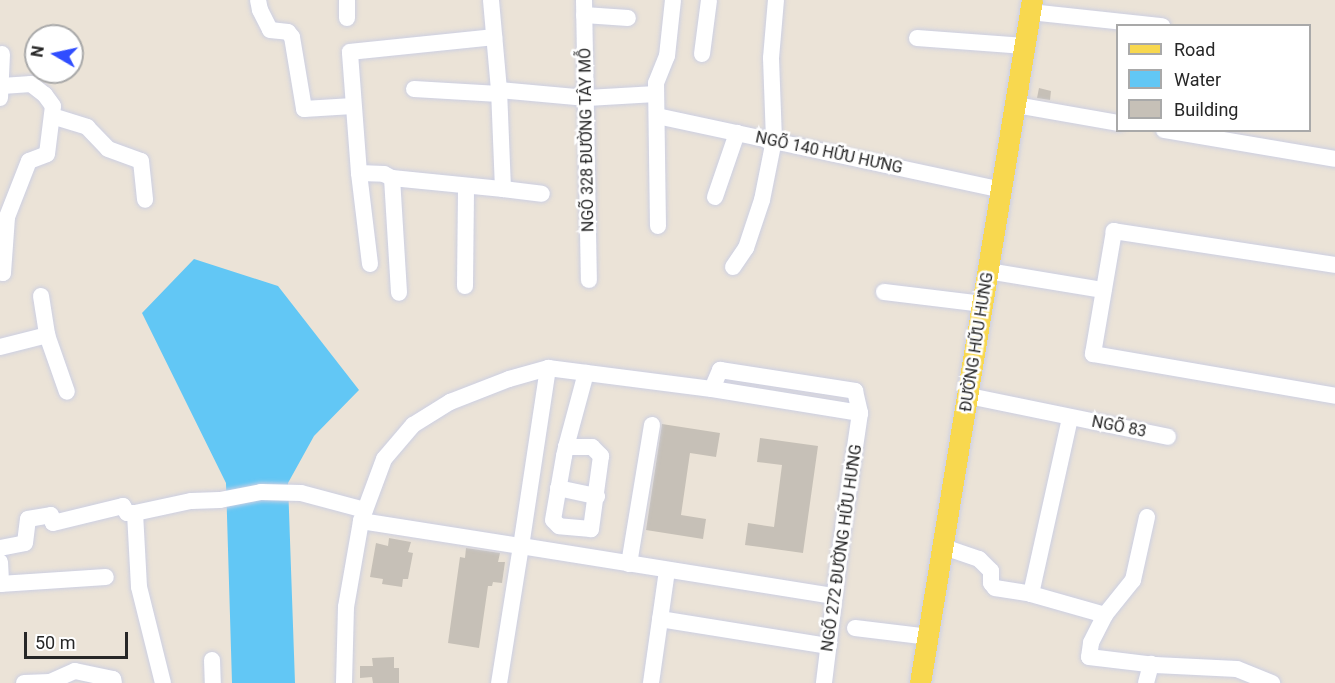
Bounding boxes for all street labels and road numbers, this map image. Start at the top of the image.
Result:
street label: NGÕ 328 ĐƯỜNG TÂY MỖ [576,48,598,232]
street label: NGÕ 140 HỮU HƯNG [754,128,904,178]
street label: ĐƯỜNG HỮU HƯNG [956,271,998,413]
street label: NGÕ 83 [1090,412,1148,442]
street label: NGÕ 272 ĐƯỜNG HỮU HƯNG [818,443,866,653]

